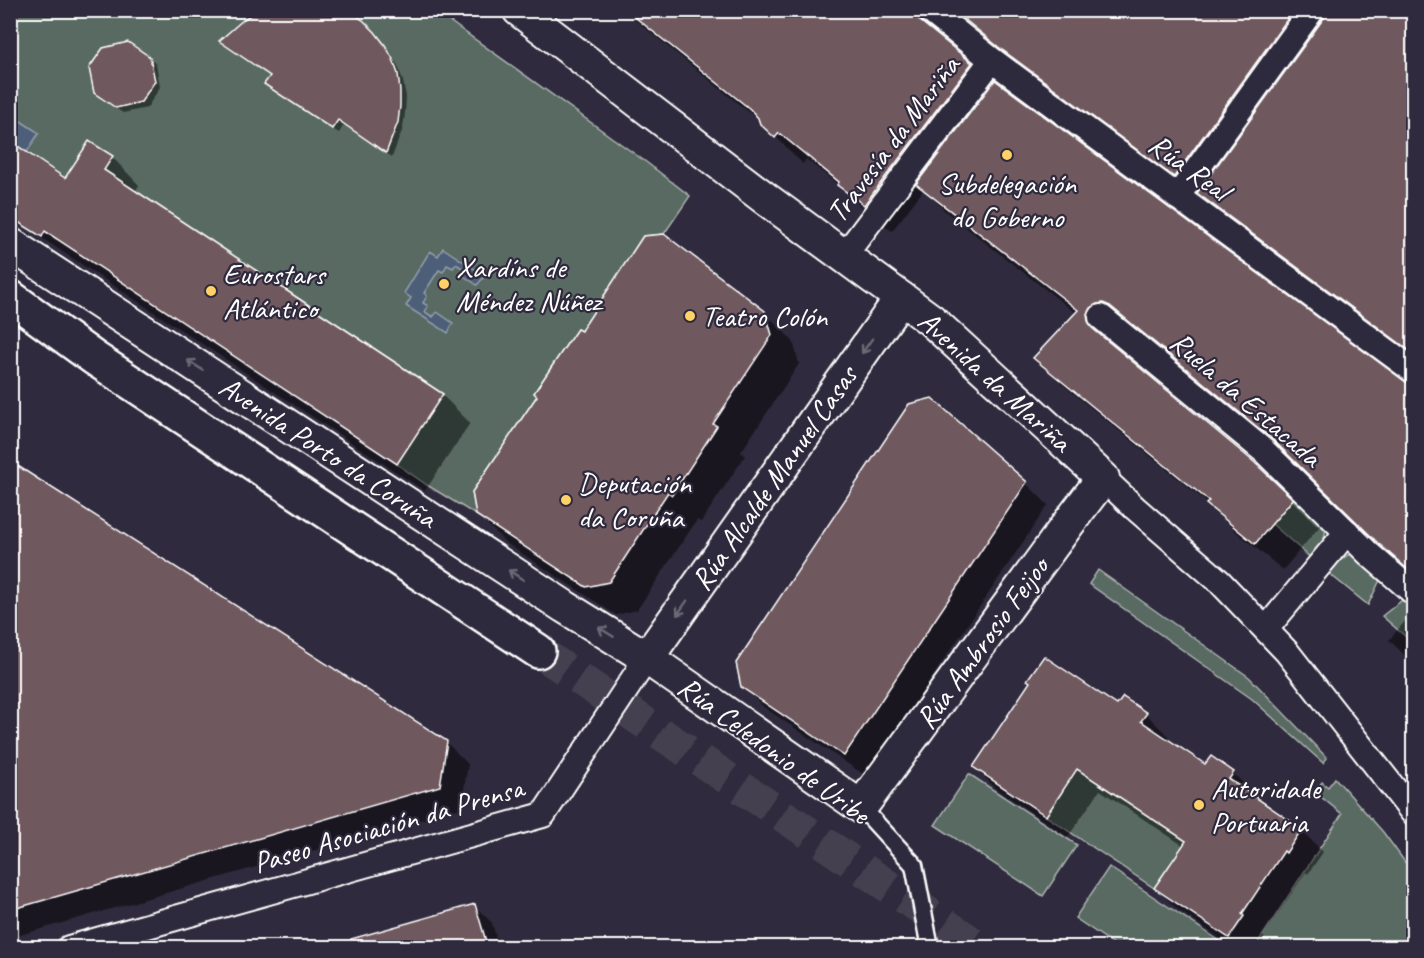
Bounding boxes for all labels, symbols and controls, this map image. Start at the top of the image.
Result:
street label: Travesía da Mariña [818,47,969,230]
street label: Rúa Real [1141,125,1241,212]
marker: Subdelegación do Goberno [1000,148,1014,162]
place label: Subdelegación do Goberno [938,164,1078,236]
place label: Xardíns de Méndez Núñez [456,248,604,320]
place label: Eurostars Atlántico [223,255,328,327]
marker: Xardíns de Méndez Núñez [437,277,451,291]
marker: Eurostars Atlántico [204,284,218,298]
place label: Teatro Colón [702,297,829,335]
street label: Avenida da Mariña [910,302,1081,461]
marker: Teatro Colón [683,309,697,323]
street label: Ruela da Estacada [1162,323,1331,476]
one-way arrow [861,337,873,354]
street label: Rúa Alcalde Manuel Casas [682,356,867,598]
one-way arrow [187,359,204,371]
street label: Avenida Porto da Coruña [212,367,446,538]
place label: Deputación da Coruña [578,464,692,536]
marker: Deputación da Coruña [559,493,573,507]
street label: Rúa Ambrosio Feijoo [907,547,1059,736]
one-way arrow [508,569,525,581]
one-way arrow [676,599,688,616]
one-way arrow [598,626,615,638]
street label: Rúa Celedonio de Uribe [671,668,879,834]
street label: Paseo Asociación da Prensa [249,768,530,882]
place label: Autoridade Portuaria [1211,769,1322,841]
marker: Autoridade Portuaria [1192,798,1206,812]

